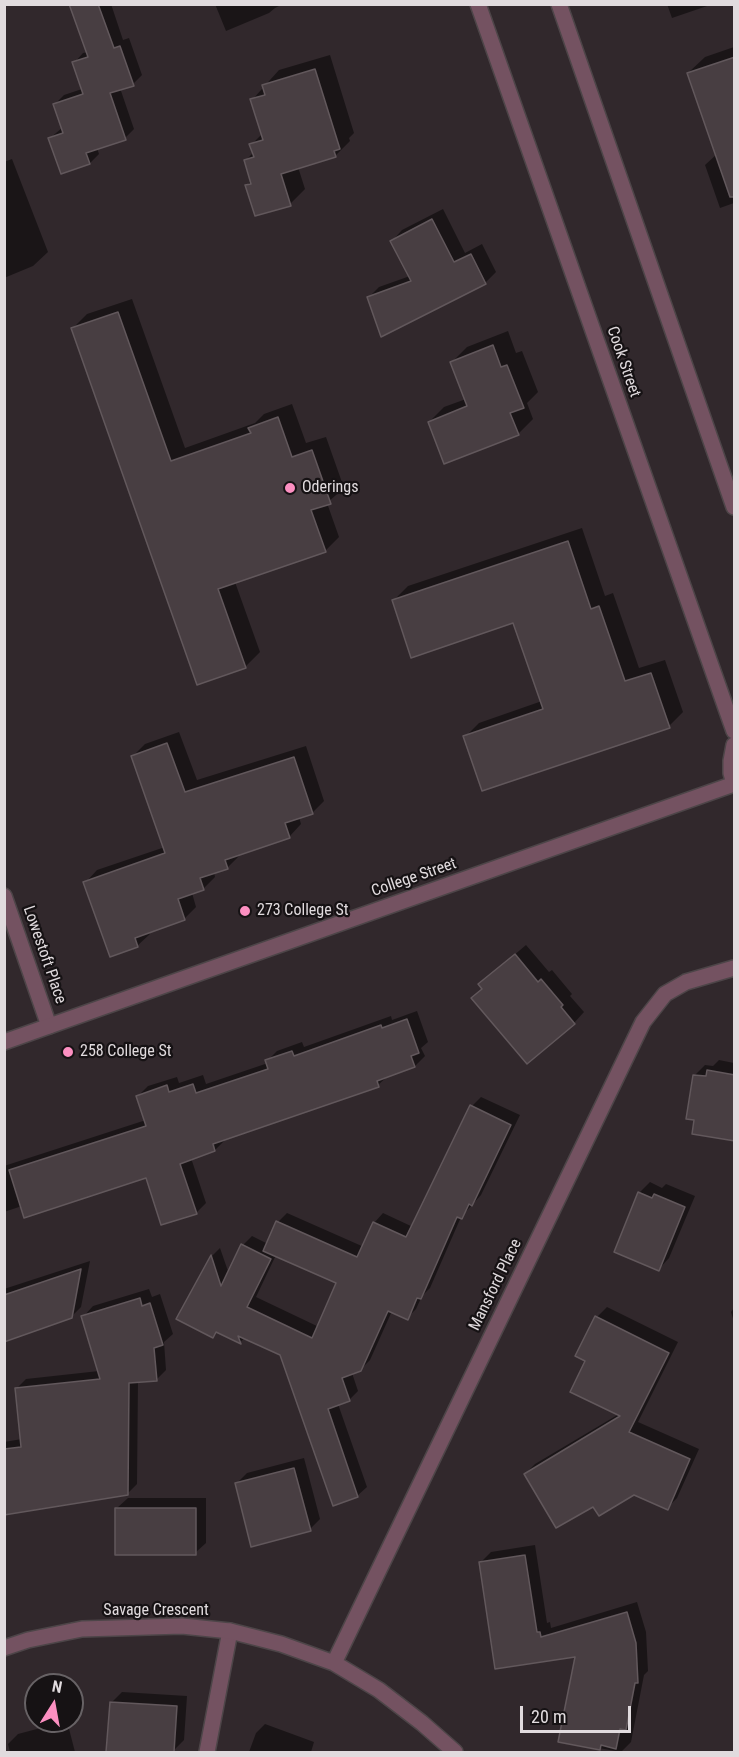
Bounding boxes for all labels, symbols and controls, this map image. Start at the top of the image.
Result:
street label: Cook Street [602,324,644,400]
place label: Oderings [302,478,359,498]
marker: Oderings [283,481,297,495]
street label: College Street [369,855,459,901]
place label: 273 College St [257,901,348,921]
street label: Lowestoft Place [18,904,70,1006]
marker: 273 College St [238,904,252,918]
place label: 258 College St [80,1042,171,1062]
marker: 258 College St [61,1045,75,1059]
street label: Mansford Place [466,1236,526,1334]
street label: Savage Crescent [103,1601,209,1621]
north arrow [24,1673,84,1733]
text: N [51,1677,64,1697]
scale bar [523,1694,634,1732]
text: 20 m [531,1706,566,1727]

